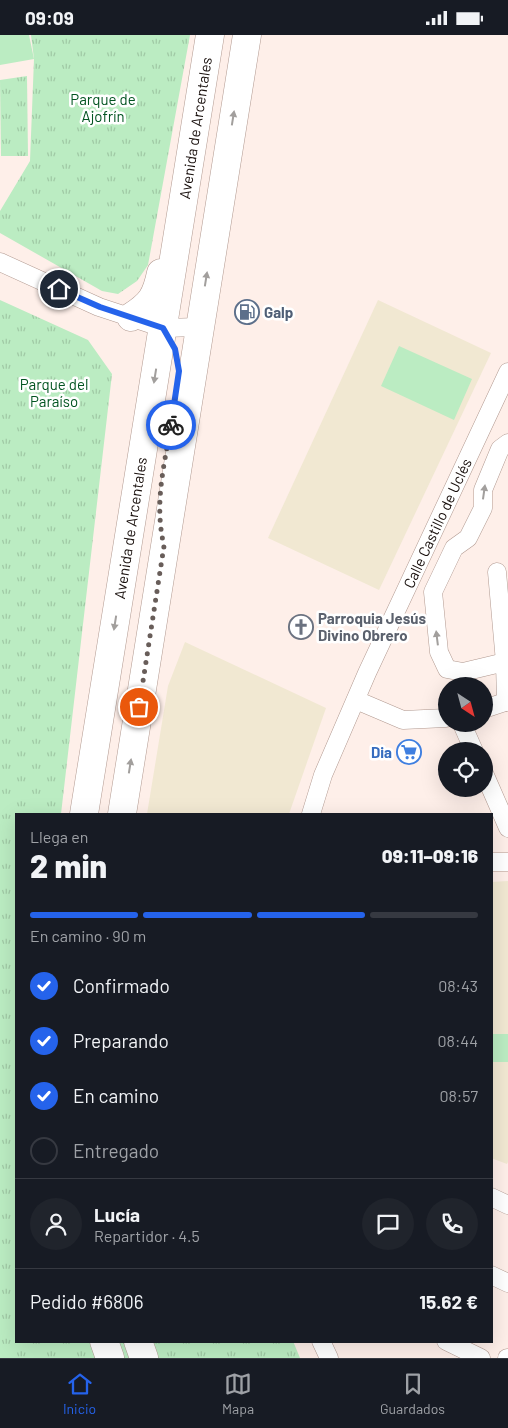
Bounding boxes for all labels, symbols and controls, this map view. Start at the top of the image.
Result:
text: 09:09 [25,6,74,29]
street label: Avenida de Arcentales [175,56,215,200]
park label: Parque de Ajofrín [70,90,136,125]
one-way arrow [229,110,237,126]
pin [38,268,80,310]
one-way arrow [203,270,211,286]
icon: home [45,275,73,303]
fuel station icon: Galp [234,299,260,325]
place label: Galp [264,303,293,321]
one-way arrow [151,369,159,385]
park label: Parque del Paraíso [20,375,88,410]
courier [146,400,196,450]
icon: bike [157,411,185,439]
street label: Calle Castillo de Uclés [399,455,475,591]
street label: Avenida de Arcentales [110,456,150,600]
one-way arrow [481,483,489,499]
place label: Parroquia Jesús Divino Obrero [318,609,426,644]
church icon: Parroquia Jesús Divino Obrero [288,614,314,640]
one-way arrow [111,615,119,631]
one-way arrow [433,630,441,646]
north arrow [438,677,492,733]
map controls [438,677,493,797]
pin [118,686,160,728]
icon: bag [125,693,153,721]
supermarket icon: Dia [396,739,422,765]
button: locate [438,742,493,797]
place label: Dia [371,743,392,761]
one-way arrow [126,757,134,773]
text: Llega en [30,827,88,846]
text: 09:11–09:16 [382,844,478,867]
text: 2 min [30,846,107,884]
text: En camino · 90 m [30,926,146,945]
icon: check [30,972,58,1000]
text: Confirmado [73,974,170,997]
text: 08:43 [438,976,478,995]
icon: check [30,1027,58,1055]
text: Preparando [73,1029,169,1052]
text: 08:44 [438,1031,478,1050]
icon: check [30,1082,58,1110]
text: En camino [73,1084,159,1107]
text: 08:57 [439,1086,478,1105]
text: Entregado [73,1139,159,1162]
button: person [30,1198,82,1250]
button: chat [362,1198,414,1250]
button: phone [426,1198,478,1250]
text: Lucía [94,1203,140,1226]
text: Repartidor · 4.5 [94,1226,200,1245]
text: Pedido #6806 [30,1290,144,1313]
text: 15.62 € [419,1290,478,1313]
tab: Inicio [63,1370,96,1417]
tab: Mapa [222,1370,254,1417]
tab: Guardados [380,1370,445,1417]

